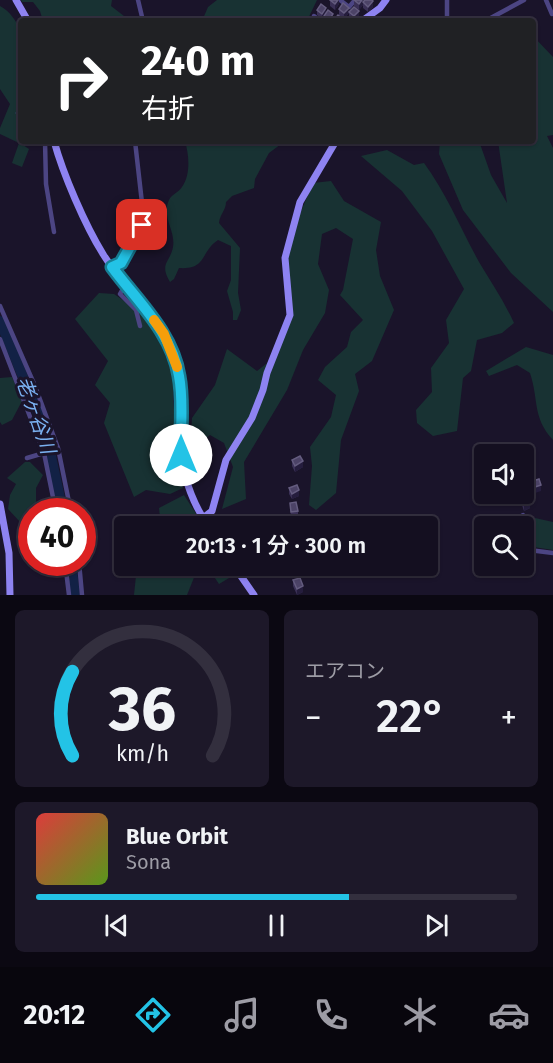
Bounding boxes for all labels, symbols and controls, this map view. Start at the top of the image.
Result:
text: 240 m [141,36,255,86]
icon: right [42,42,120,120]
text: 右折 [141,93,195,125]
pin [116,199,167,250]
icon: arrive [125,208,158,241]
water label: 老ヶ谷川 [12,373,61,459]
position arrow [149,423,213,487]
map controls [474,444,534,576]
button: sound [474,444,534,504]
speed limit sign: 40 [18,498,96,576]
button: search [474,516,534,576]
text: 20:13 · 1 分 · 300 m [186,532,366,559]
text: エアコン [305,659,385,683]
text: 36 [107,672,176,747]
text: 22° [376,690,446,744]
text: − [305,698,322,738]
text: + [501,698,517,738]
text: km/h [115,741,169,767]
text: Blue Orbit [126,823,228,850]
text: Sona [126,850,171,874]
icon: previous [100,909,133,942]
icon: pause [260,909,293,942]
icon: next [420,909,453,942]
icon: directions [132,994,174,1036]
icon: music [221,994,263,1036]
icon: phone [310,994,352,1036]
icon: climate [399,994,441,1036]
icon: car [488,994,530,1036]
text: 20:12 [23,999,85,1031]

